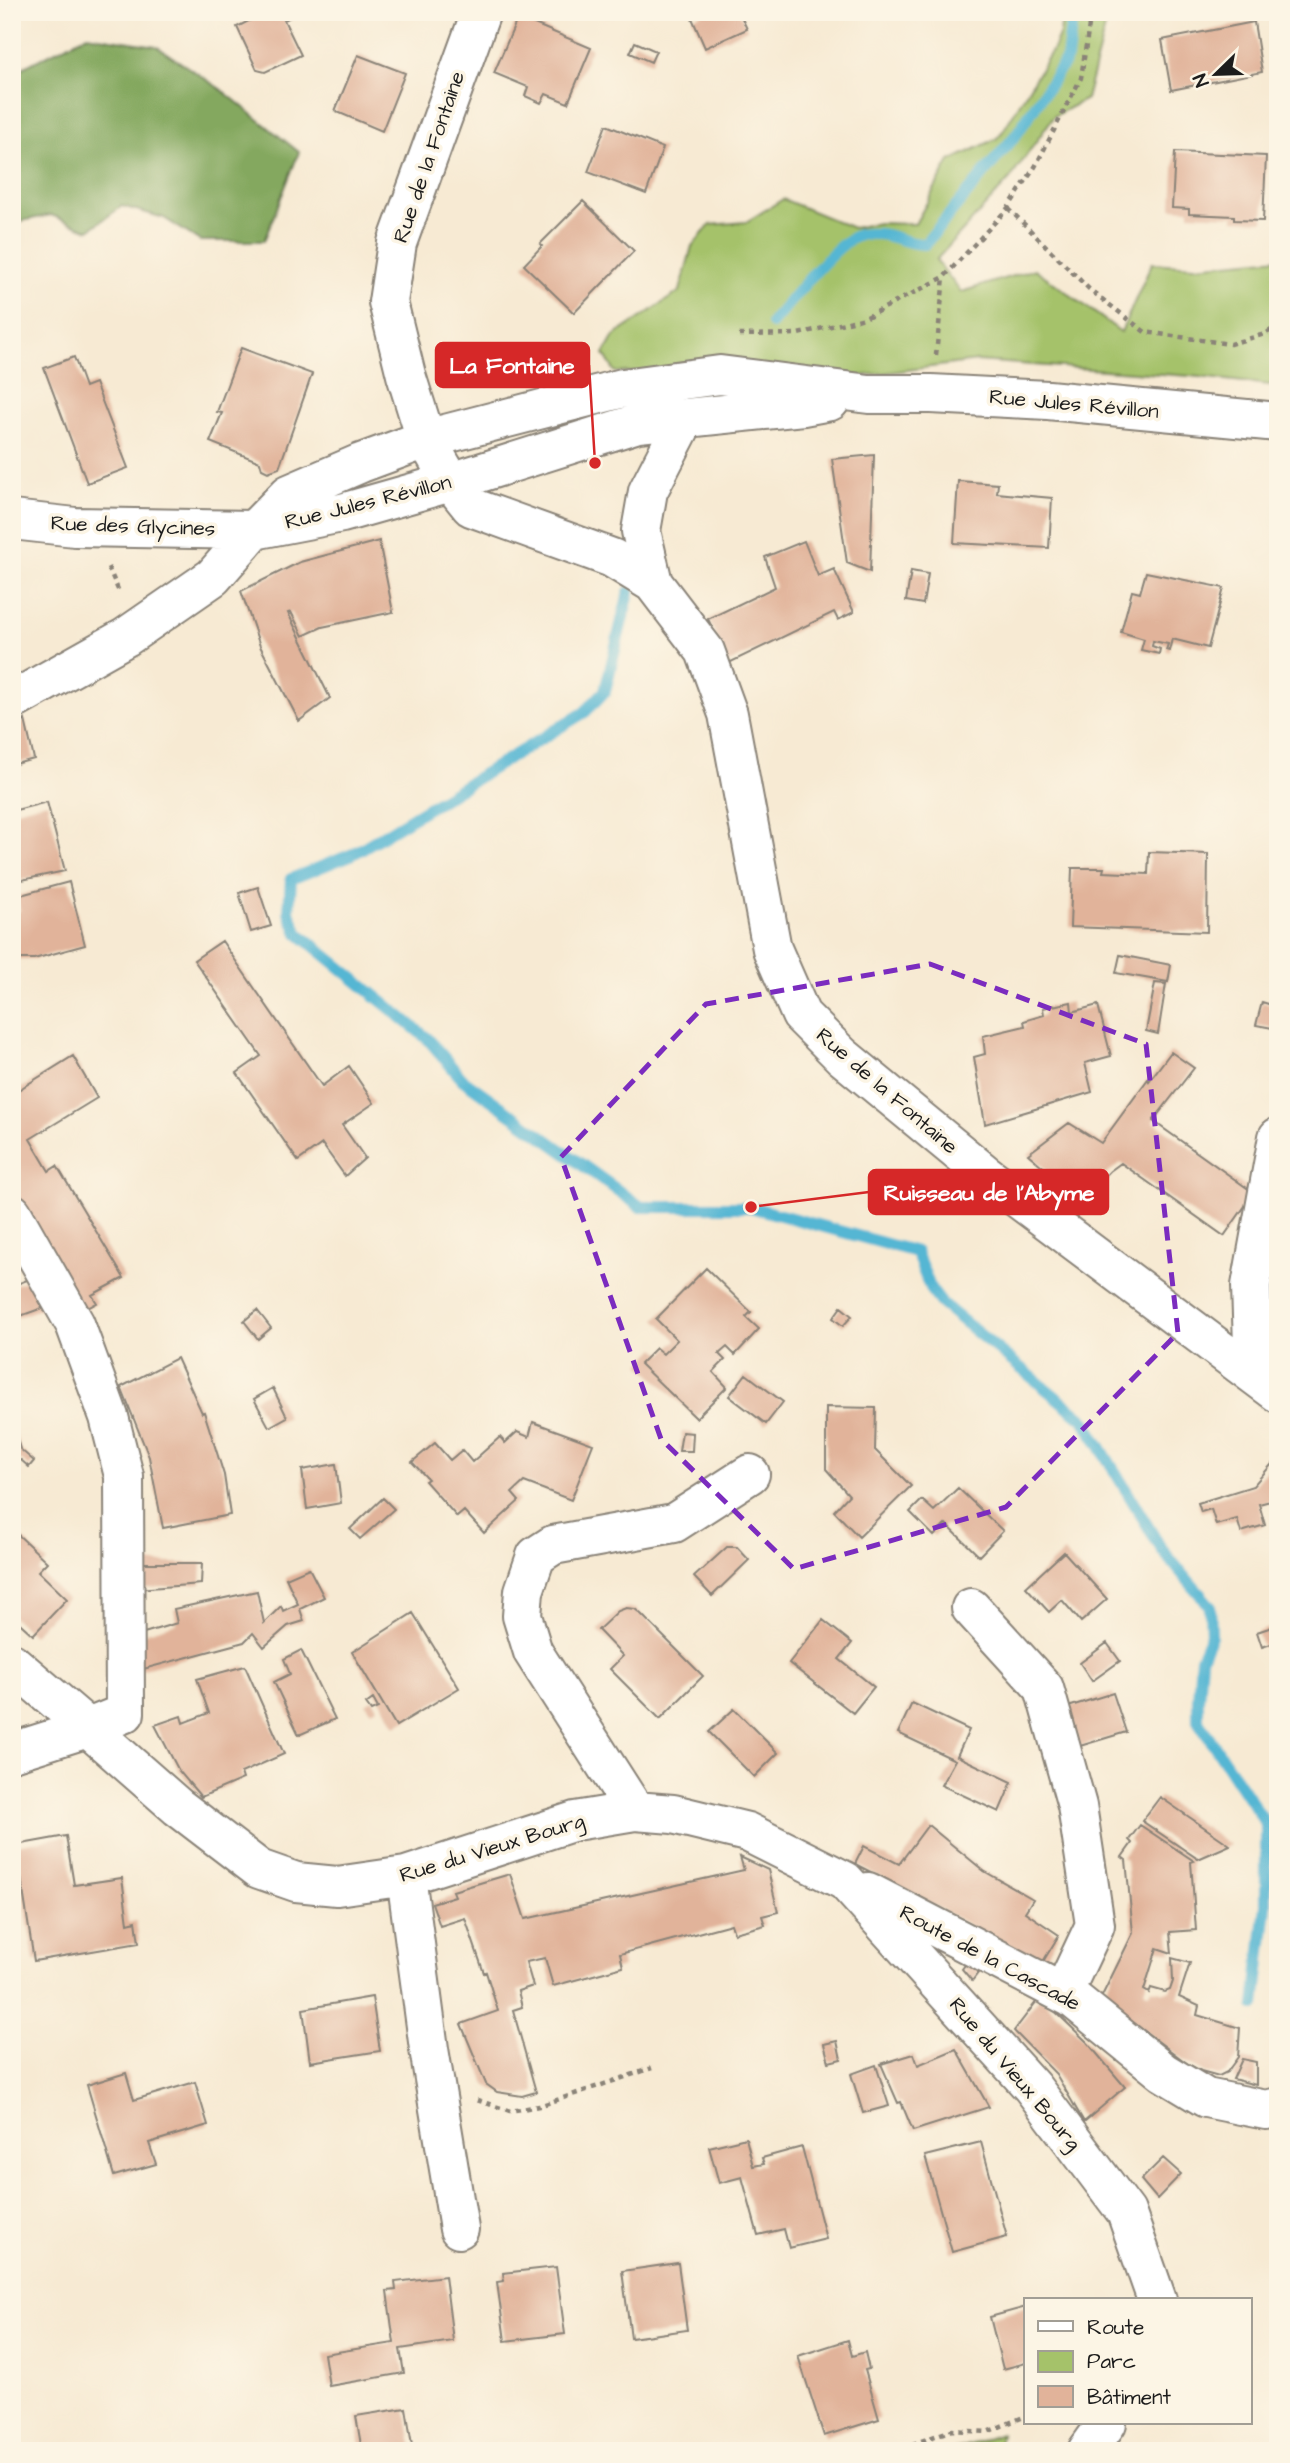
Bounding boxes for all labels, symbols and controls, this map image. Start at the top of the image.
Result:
north arrow [1182,38,1252,108]
street label: Rue de la Fontaine [386,67,472,247]
text: N [1187,69,1216,91]
callout: La Fontaine [436,343,589,387]
text: La Fontaine [449,350,575,382]
street label: Rue Jules Révillon [988,382,1160,426]
street label: Rue Jules Révillon [282,467,454,537]
street label: Rue des Glycines [50,509,216,545]
street label: Rue de la Fontaine [810,1021,964,1161]
callout: Ruisseau de l'Abyme [869,1170,1108,1214]
text: Ruisseau de l'Abyme [883,1177,1095,1211]
street label: Rue du Vieux Bourg [396,1806,589,1892]
street label: Route de la Cascade [895,1898,1085,2018]
street label: Rue du Vieux Bourg [941,1991,1088,2158]
legend [1024,2298,1252,2424]
text: Route [1087,2313,1144,2342]
text: Parc [1087,2347,1136,2376]
text: Bâtiment [1087,2383,1171,2412]

